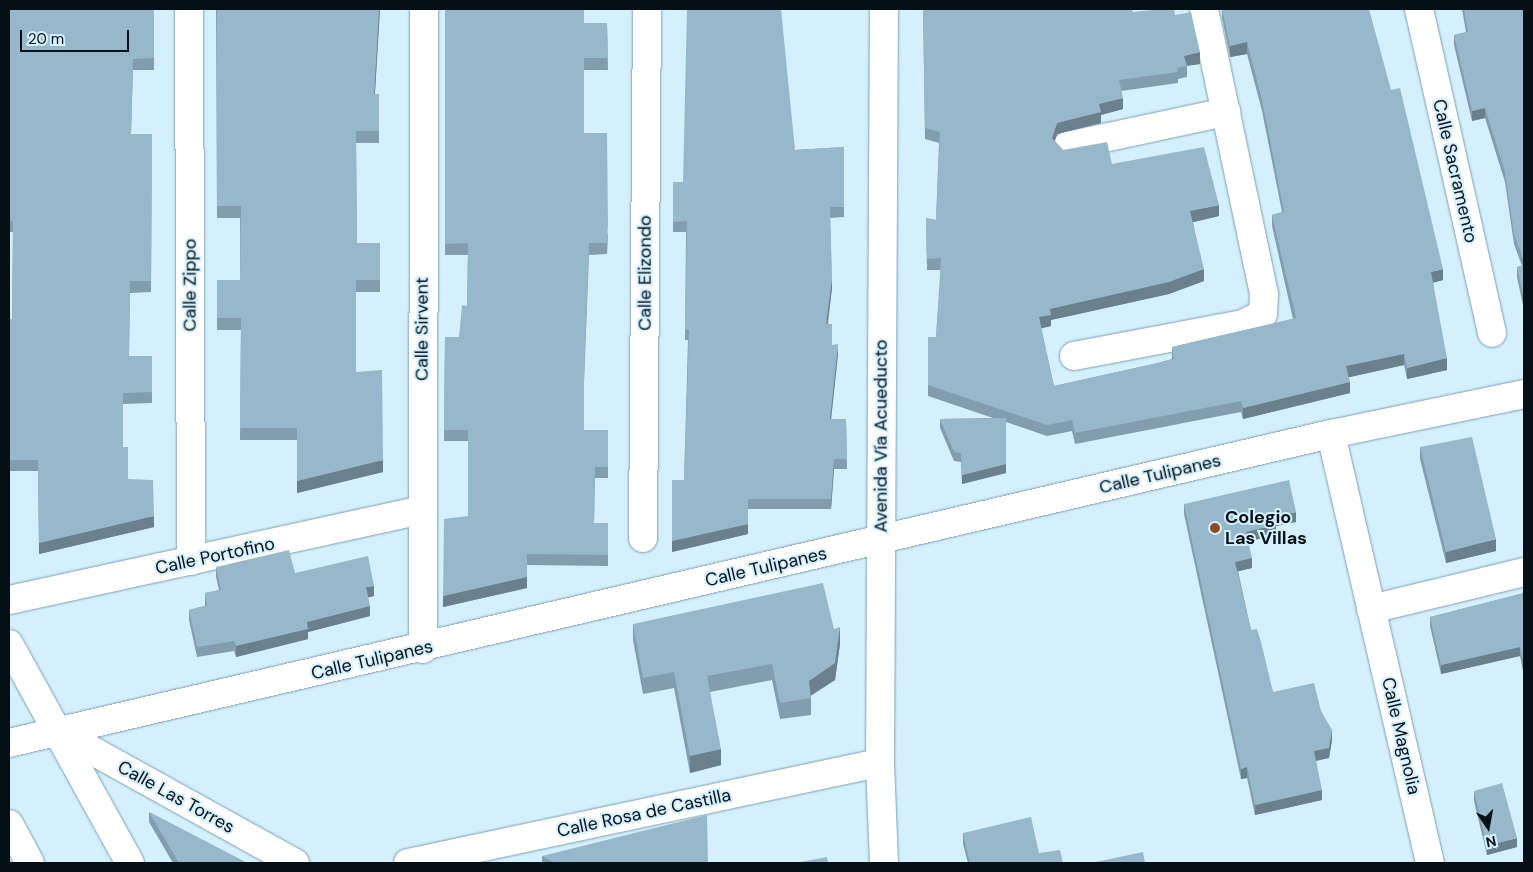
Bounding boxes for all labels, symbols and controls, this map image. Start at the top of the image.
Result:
scale bar [22,20,131,52]
text: 20 m [28,29,64,49]
street label: Calle Sacramento [1428,97,1482,245]
street label: Calle Elizondo [634,215,656,331]
street label: Calle Zippo [179,238,201,332]
street label: Calle Sirvent [411,277,433,381]
street label: Avenida Vía Acueducto [870,340,892,532]
street label: Calle Tulipanes [1097,450,1223,498]
place label: Colegio Las Villas [1225,507,1307,550]
marker: Colegio Las Villas [1209,522,1221,534]
street label: Calle Portofino [153,533,277,579]
street label: Calle Tulipanes [703,543,829,591]
street label: Calle Tulipanes [309,636,435,684]
street label: Calle Magnolia [1377,675,1425,797]
street label: Calle Las Torres [114,756,238,838]
street label: Calle Rosa de Castilla [555,784,733,842]
north arrow [1463,802,1513,852]
text: N [1484,832,1498,852]

